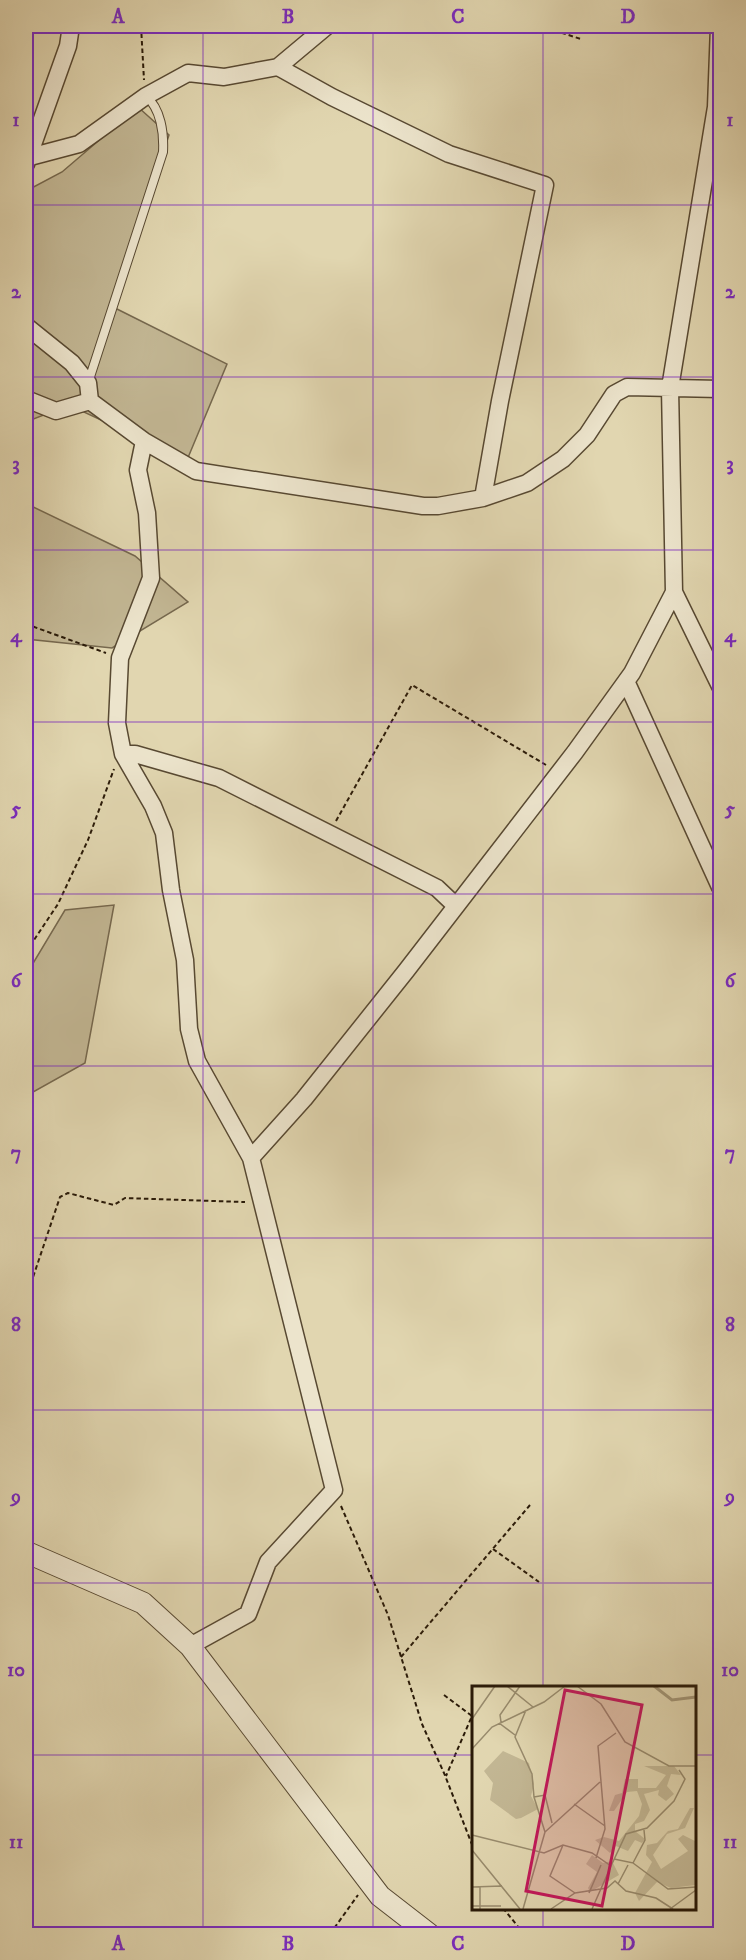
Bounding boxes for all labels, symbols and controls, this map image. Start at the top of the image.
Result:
text: A [111,5,126,30]
text: B [282,5,294,30]
text: C [451,5,465,30]
text: D [621,5,636,30]
text: 1 [12,108,20,133]
text: 1 [726,108,734,133]
text: 2 [11,280,22,305]
text: 2 [725,280,736,305]
text: 3 [12,452,20,477]
text: 3 [726,452,734,477]
text: 4 [10,624,23,649]
text: 4 [724,624,737,649]
text: 5 [10,797,21,822]
text: 5 [724,797,735,822]
text: 6 [11,969,23,994]
text: 6 [725,969,737,994]
text: 7 [11,1141,21,1166]
text: 7 [725,1141,735,1166]
text: 8 [11,1313,21,1338]
text: 8 [725,1313,735,1338]
text: 9 [9,1485,21,1510]
text: 9 [723,1485,735,1510]
text: 10 [7,1658,25,1683]
text: 10 [721,1658,739,1683]
inset map [472,1686,695,1909]
text: 11 [9,1830,23,1855]
text: 11 [723,1830,737,1855]
text: A [111,1932,126,1957]
text: B [282,1932,294,1957]
text: C [451,1932,465,1957]
text: D [621,1932,636,1957]

